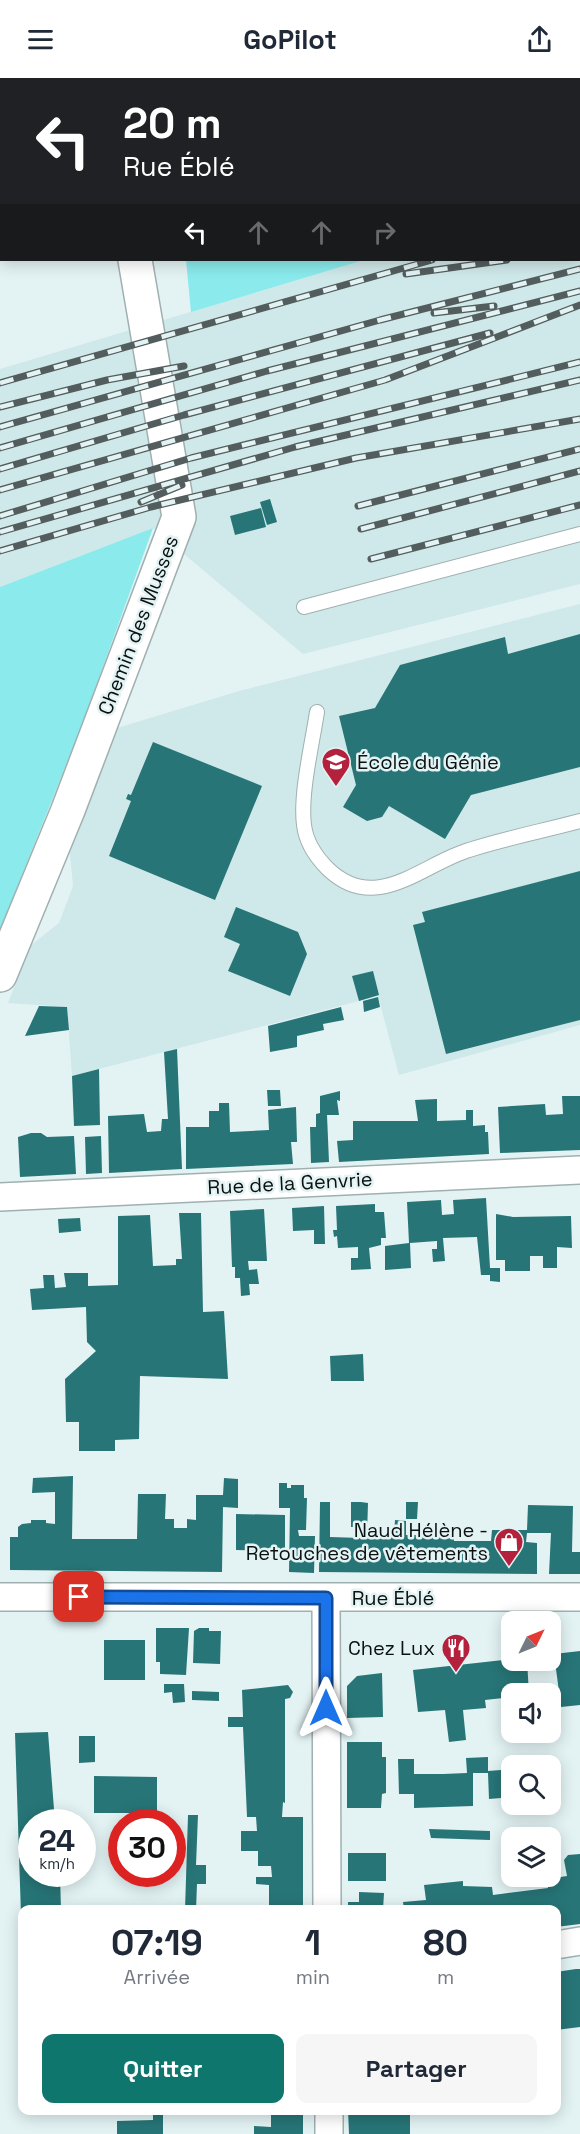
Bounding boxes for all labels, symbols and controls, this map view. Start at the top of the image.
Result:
text: GoPilot [243,22,337,57]
icon: menu [24,23,57,56]
icon: share [523,23,556,56]
text: 20 m [123,97,222,150]
icon: left [24,102,102,180]
text: Rue Éblé [123,149,235,184]
icon: left [179,216,212,249]
icon: ahead [242,216,275,249]
icon: ahead [305,216,338,249]
icon: right [368,216,401,249]
street label: Chemin des Musses [92,532,184,718]
school or university icon: École du Génie [320,746,352,788]
place label: École du Génie [357,749,499,775]
street label: Rue de la Genvrie [207,1166,373,1200]
place label: Naud Hélène - Retouches de vêtements [246,1517,488,1566]
shop icon: Naud Hélène - Retouches de vêtements [493,1526,525,1568]
pin [53,1571,104,1622]
icon: arrive [62,1580,95,1613]
street label: Rue Éblé [352,1585,434,1611]
north arrow [501,1611,561,1671]
map controls [501,1611,561,1887]
restaurant icon: Chez Lux [440,1632,472,1674]
place label: Chez Lux [348,1635,435,1661]
position arrow [294,1676,358,1740]
button: sound [501,1683,561,1743]
button: search [501,1755,561,1815]
speed limit sign: 30 [108,1809,186,1887]
text: 24 [39,1821,75,1860]
button: layers [501,1827,561,1887]
text: km/h [39,1854,75,1873]
text: 07:19 [111,1920,203,1966]
text: 1 [305,1920,321,1966]
text: 80 [423,1920,468,1966]
text: Arrivée [124,1964,190,1990]
text: min [296,1964,330,1990]
text: m [437,1964,454,1990]
button: Quitter [42,2034,284,2103]
button: Partager [296,2034,537,2103]

